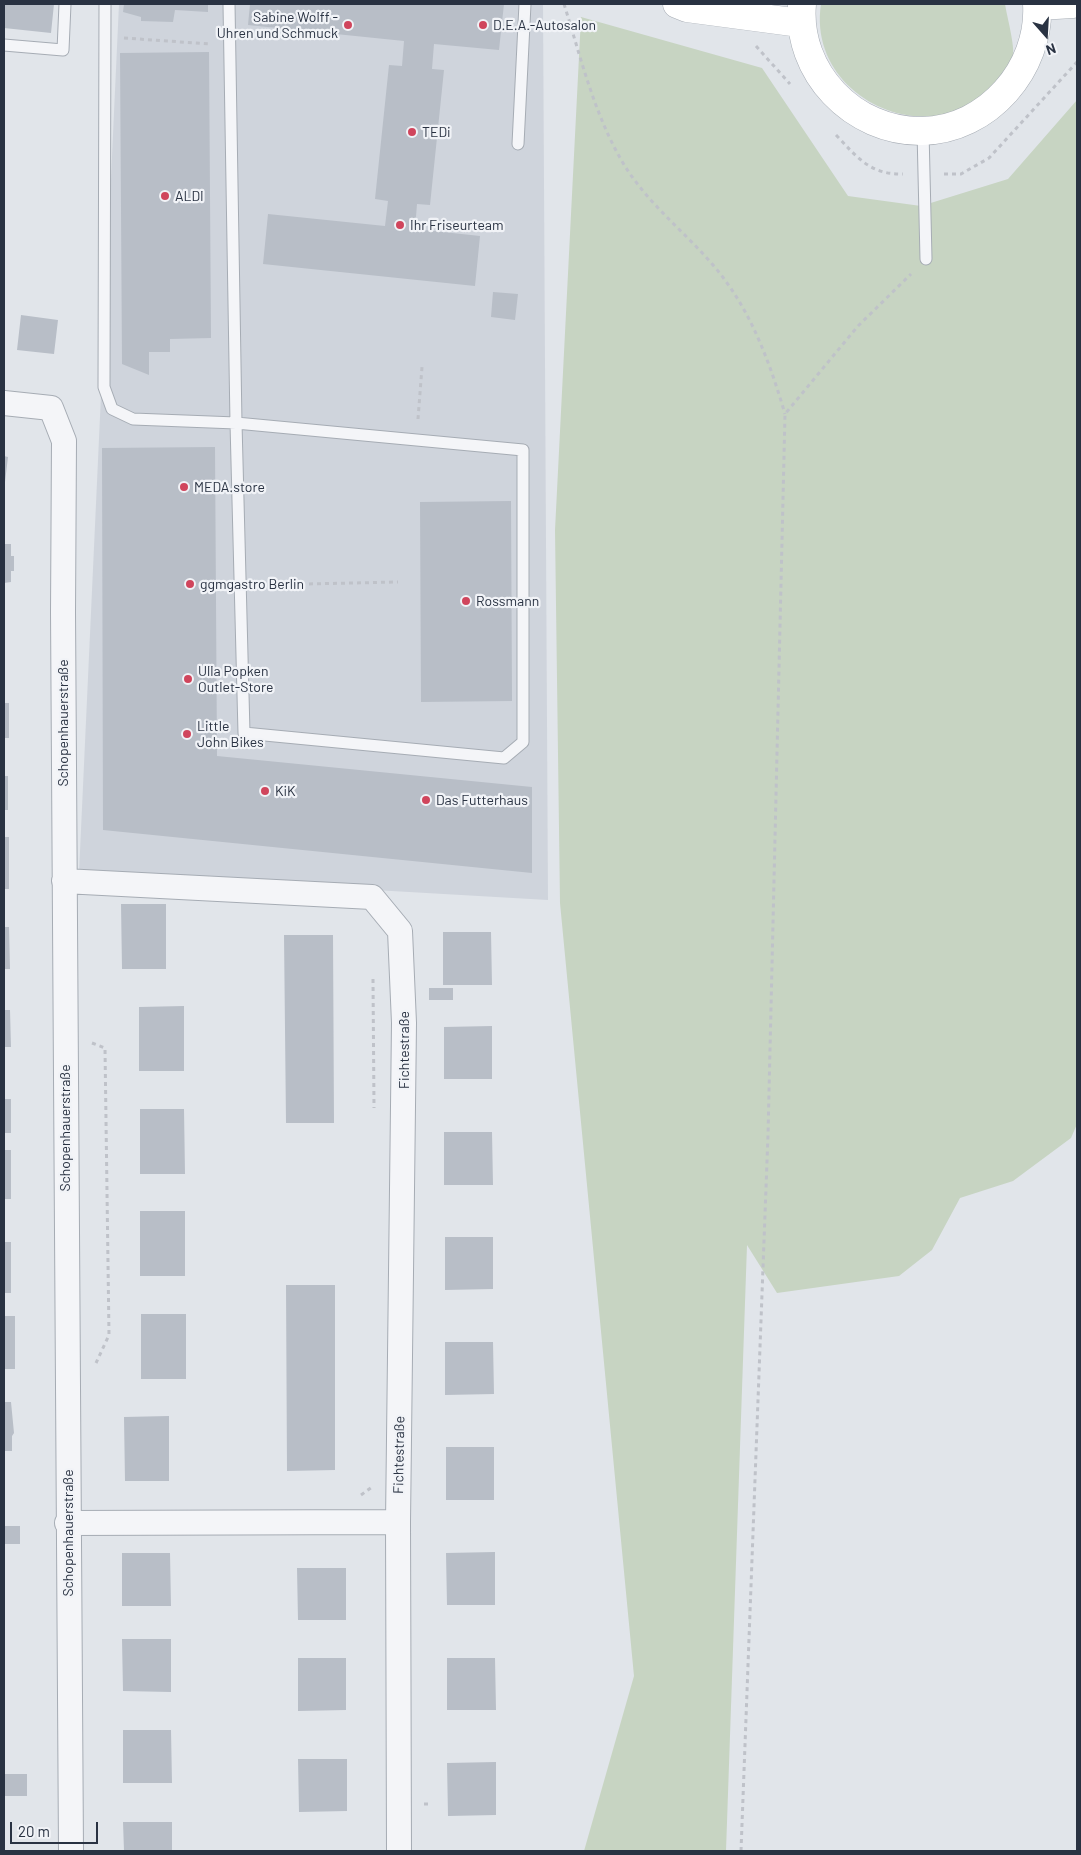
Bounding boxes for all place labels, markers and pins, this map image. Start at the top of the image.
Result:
place label: Sabine Wolff - Uhren und Schmuck [217,9,338,41]
place label: D.E.A.-Autosalon [493,17,596,33]
marker: Sabine Wolff - Uhren und Schmuck [342,19,354,31]
marker: D.E.A.-Autosalon [477,19,489,31]
place label: TEDi [422,124,451,140]
marker: TEDi [406,126,418,138]
place label: ALDI [175,188,204,204]
marker: ALDI [159,190,171,202]
place label: Ihr Friseurteam [410,217,504,233]
marker: Ihr Friseurteam [394,219,406,231]
place label: MEDA.store [194,479,265,495]
marker: MEDA.store [178,481,190,493]
place label: ggmgastro Berlin [200,576,304,592]
marker: ggmgastro Berlin [184,578,196,590]
place label: Rossmann [476,593,539,609]
marker: Rossmann [460,595,472,607]
place label: Ulla Popken Outlet-Store [198,663,273,696]
marker: Ulla Popken Outlet-Store [182,673,194,685]
place label: Little John Bikes [197,718,264,750]
marker: Little John Bikes [181,728,193,740]
place label: KiK [275,783,296,799]
marker: KiK [259,785,271,797]
place label: Das Futterhaus [436,792,528,808]
marker: Das Futterhaus [420,794,432,806]

